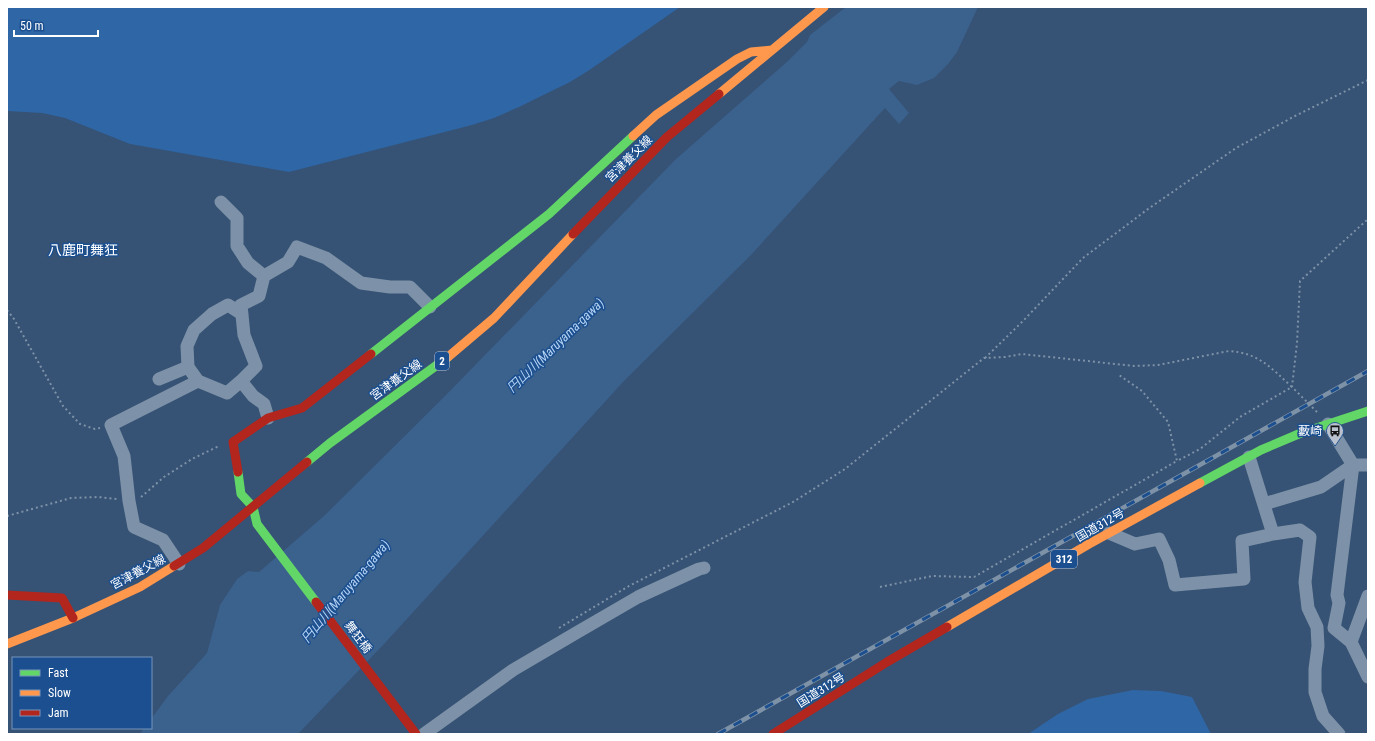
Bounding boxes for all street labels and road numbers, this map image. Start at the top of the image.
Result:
street label: 宮津養父線 [603,133,655,185]
road number: 2 [435,352,449,370]
street label: 宮津養父線 [368,357,424,403]
street label: 国道312号 [1073,505,1127,545]
road number: 312 [1051,550,1077,568]
street label: 宮津養父線 [108,552,168,592]
street label: 舞狂橋 [342,618,374,656]
street label: 国道312号 [794,670,848,710]

